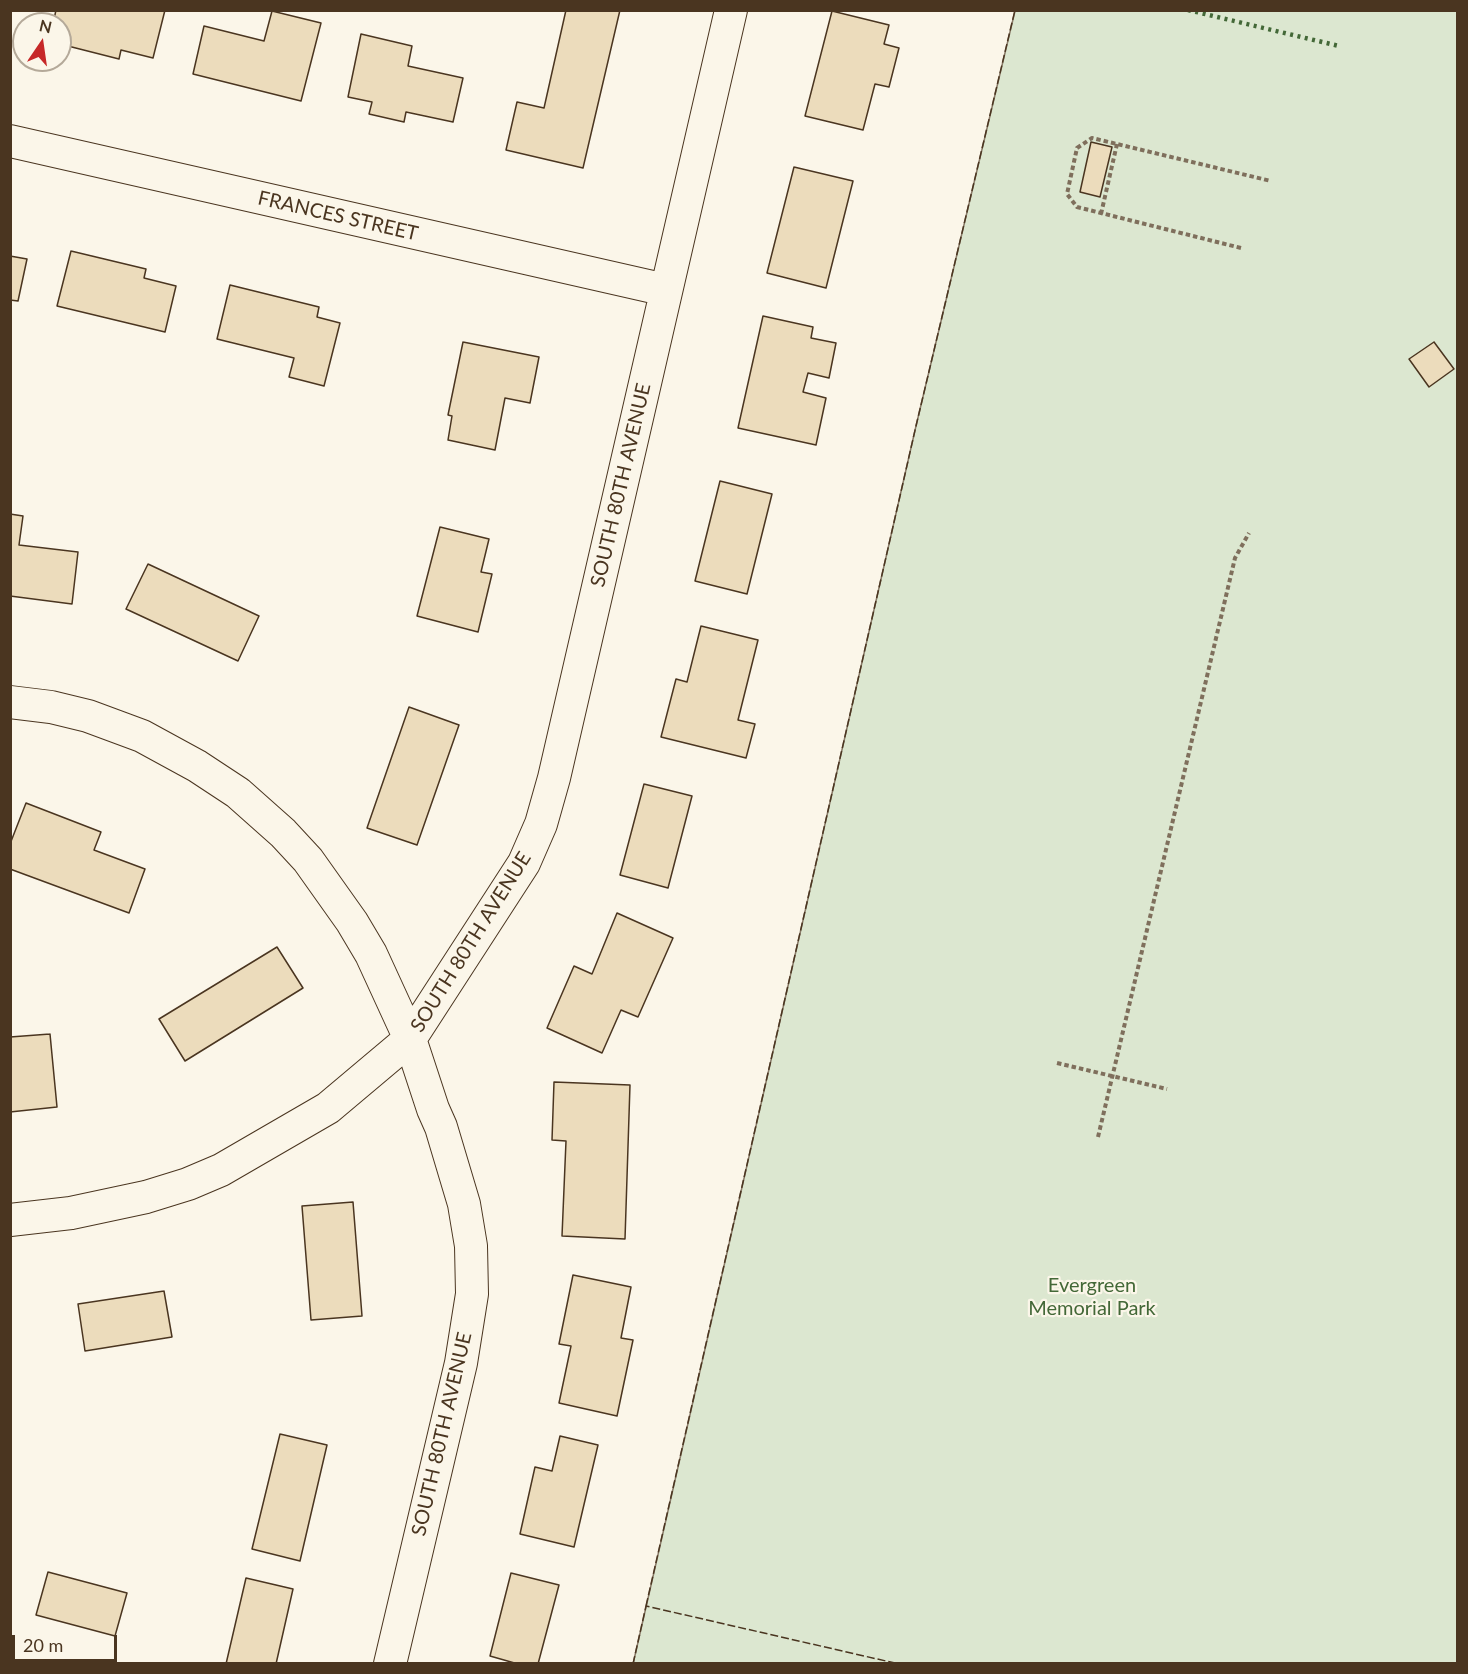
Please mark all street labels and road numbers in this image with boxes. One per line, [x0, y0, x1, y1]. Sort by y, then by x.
street label: FRANCES STREET [256, 186, 420, 246]
street label: SOUTH 80TH AVENUE [586, 381, 656, 589]
street label: SOUTH 80TH AVENUE [406, 847, 536, 1037]
street label: SOUTH 80TH AVENUE [407, 1330, 477, 1538]

